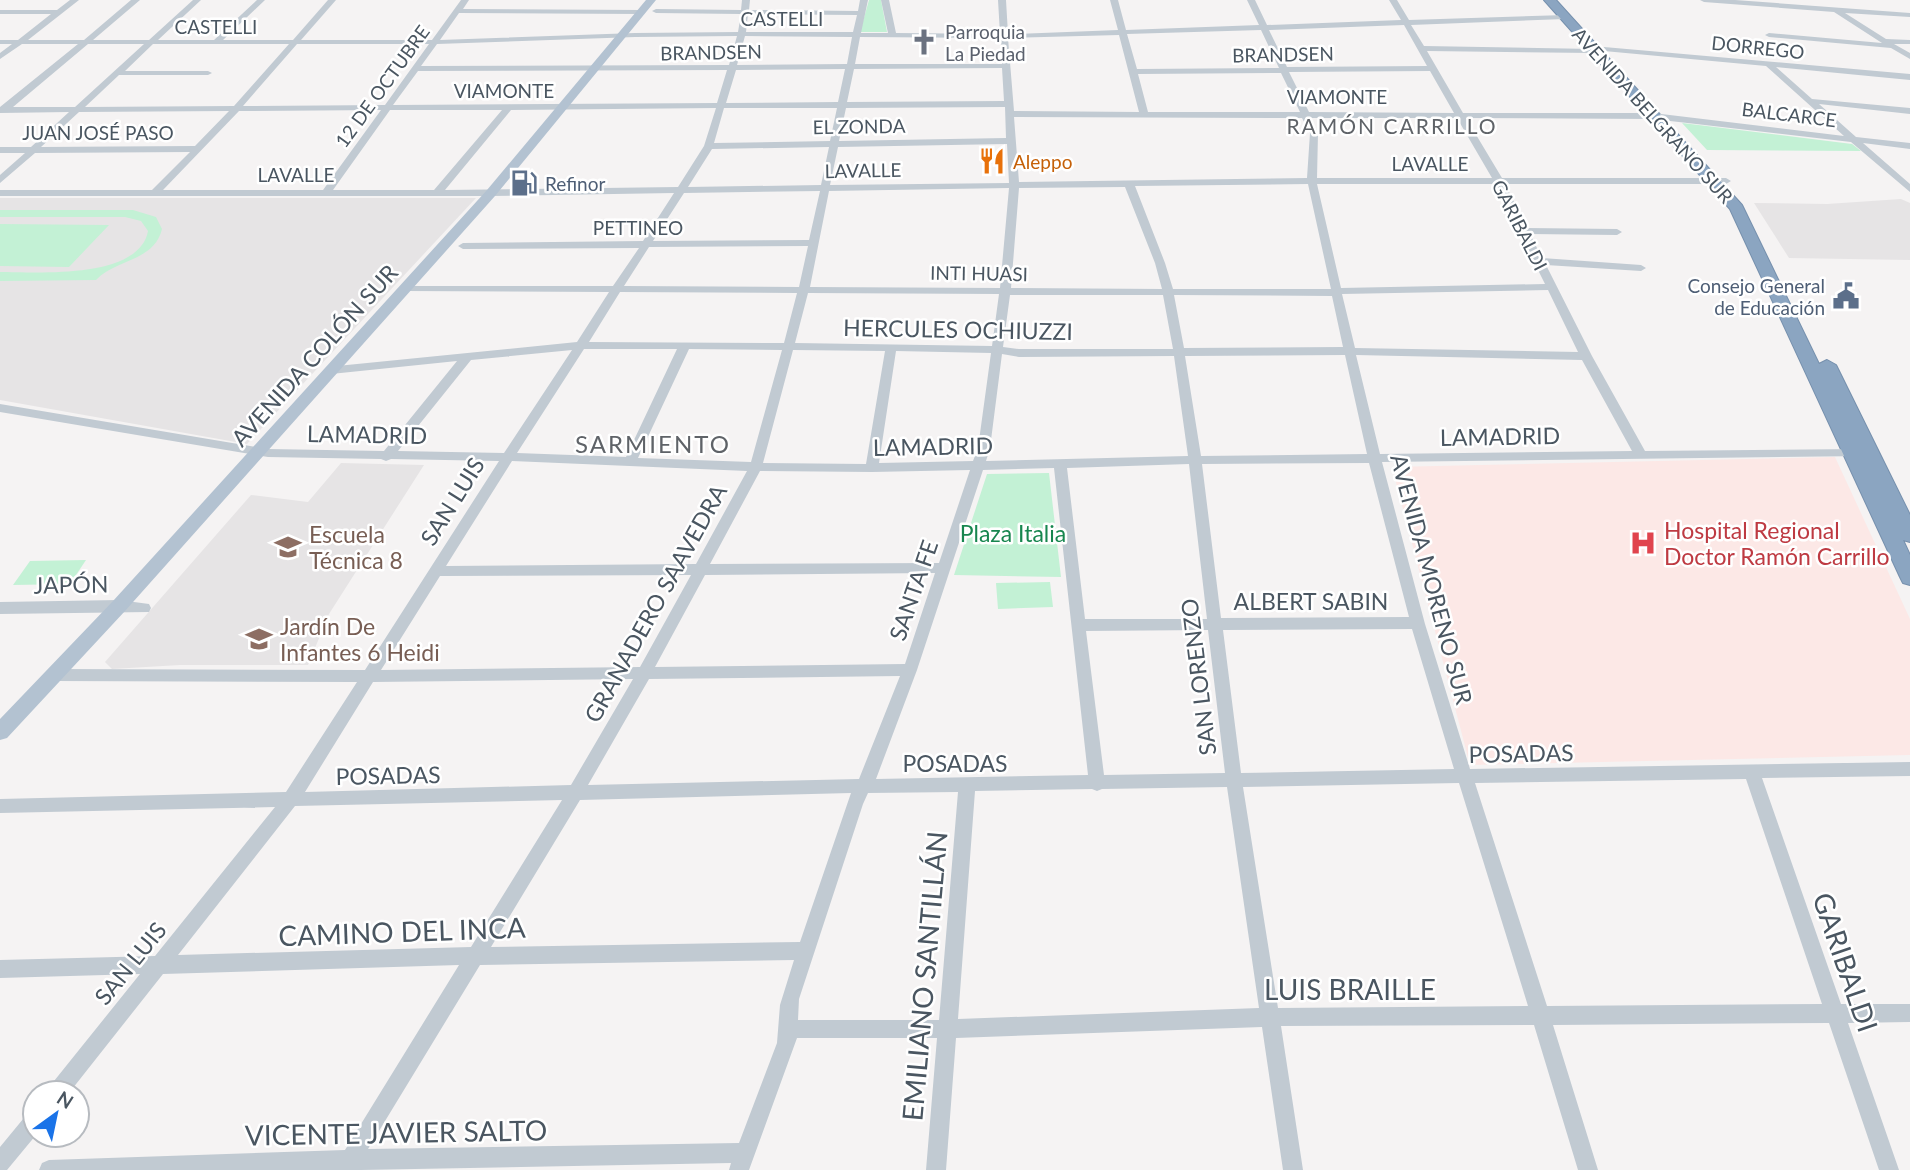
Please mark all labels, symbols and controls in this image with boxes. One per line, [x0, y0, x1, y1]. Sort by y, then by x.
street label: CASTELLI [741, 7, 823, 30]
street label: CASTELLI [175, 15, 257, 38]
street label: 12 DE OCTUBRE [330, 20, 434, 152]
place label: Parroquia La Piedad [945, 20, 1026, 65]
street label: AVENIDA BELGRANO SUR [1568, 22, 1738, 208]
church icon: Parroquia La Piedad [909, 27, 939, 57]
street label: DORREGO [1710, 31, 1806, 63]
street label: BRANDSEN [660, 40, 762, 64]
street label: BRANDSEN [1232, 42, 1334, 66]
street label: VIAMONTE [454, 79, 554, 102]
street label: VIAMONTE [1287, 85, 1387, 108]
street label: BALCARCE [1740, 97, 1838, 131]
district label: RAMÓN CARRILLO [1286, 113, 1498, 138]
street label: EL ZONDA [812, 114, 906, 138]
street label: JUAN JOSÉ PASO [22, 121, 174, 144]
restaurant icon: Aleppo [977, 146, 1007, 176]
place label: Aleppo [1013, 150, 1072, 173]
street label: LAVALLE [1392, 152, 1468, 175]
street label: LAVALLE [824, 158, 902, 182]
street label: LAVALLE [258, 163, 334, 186]
fuel station icon: Refinor [509, 168, 539, 198]
place label: Refinor [545, 172, 605, 195]
street label: GARIBALDI [1487, 176, 1553, 274]
street label: PETTINEO [593, 216, 683, 239]
street label: AVENIDA COLÓN SUR [225, 258, 403, 452]
street label: INTI HUASI [930, 261, 1028, 285]
place label: Consejo General de Educación [1688, 274, 1825, 319]
public building icon: Consejo General de Educación [1831, 281, 1861, 311]
street label: HERCULES OCHIUZZI [843, 313, 1073, 345]
street label: LAMADRID [307, 419, 427, 449]
street label: LAMADRID [1440, 421, 1560, 451]
district label: SARMIENTO [575, 429, 731, 458]
street label: LAMADRID [873, 431, 993, 461]
street label: AVENIDA MORENO SUR [1385, 451, 1479, 708]
street label: SAN LUIS [414, 452, 490, 550]
street label: GRANADERO SAAVEDRA [578, 479, 732, 727]
place label: Hospital Regional Doctor Ramón Carrillo [1664, 516, 1890, 570]
park label: Plaza Italia [960, 519, 1066, 547]
place label: Escuela Técnica 8 [309, 520, 403, 574]
hospital icon: Hospital Regional Doctor Ramón Carrillo [1628, 528, 1658, 558]
school or university icon: Escuela Técnica 8 [273, 532, 303, 562]
street label: SANTA FE [883, 536, 943, 644]
street label: JAPÓN [33, 569, 109, 599]
street label: ALBERT SABIN [1234, 587, 1388, 615]
street label: SAN LORENZO [1174, 597, 1222, 757]
place label: Jardín De Infantes 6 Heidi [280, 612, 440, 666]
school or university icon: Jardín De Infantes 6 Heidi [244, 624, 274, 654]
street label: POSADAS [1468, 738, 1574, 768]
street label: POSADAS [902, 749, 1008, 777]
street label: POSADAS [335, 760, 441, 790]
street label: EMILIANO SANTILLÁN [894, 830, 954, 1122]
street label: GARIBALDI [1806, 888, 1886, 1036]
street label: CAMINO DEL INCA [278, 910, 526, 952]
street label: SAN LUIS [88, 916, 172, 1010]
street label: LUIS BRAILLE [1264, 972, 1436, 1006]
north arrow [21, 1079, 91, 1149]
text: N [53, 1086, 78, 1113]
street label: VICENTE JAVIER SALTO [245, 1112, 547, 1152]

